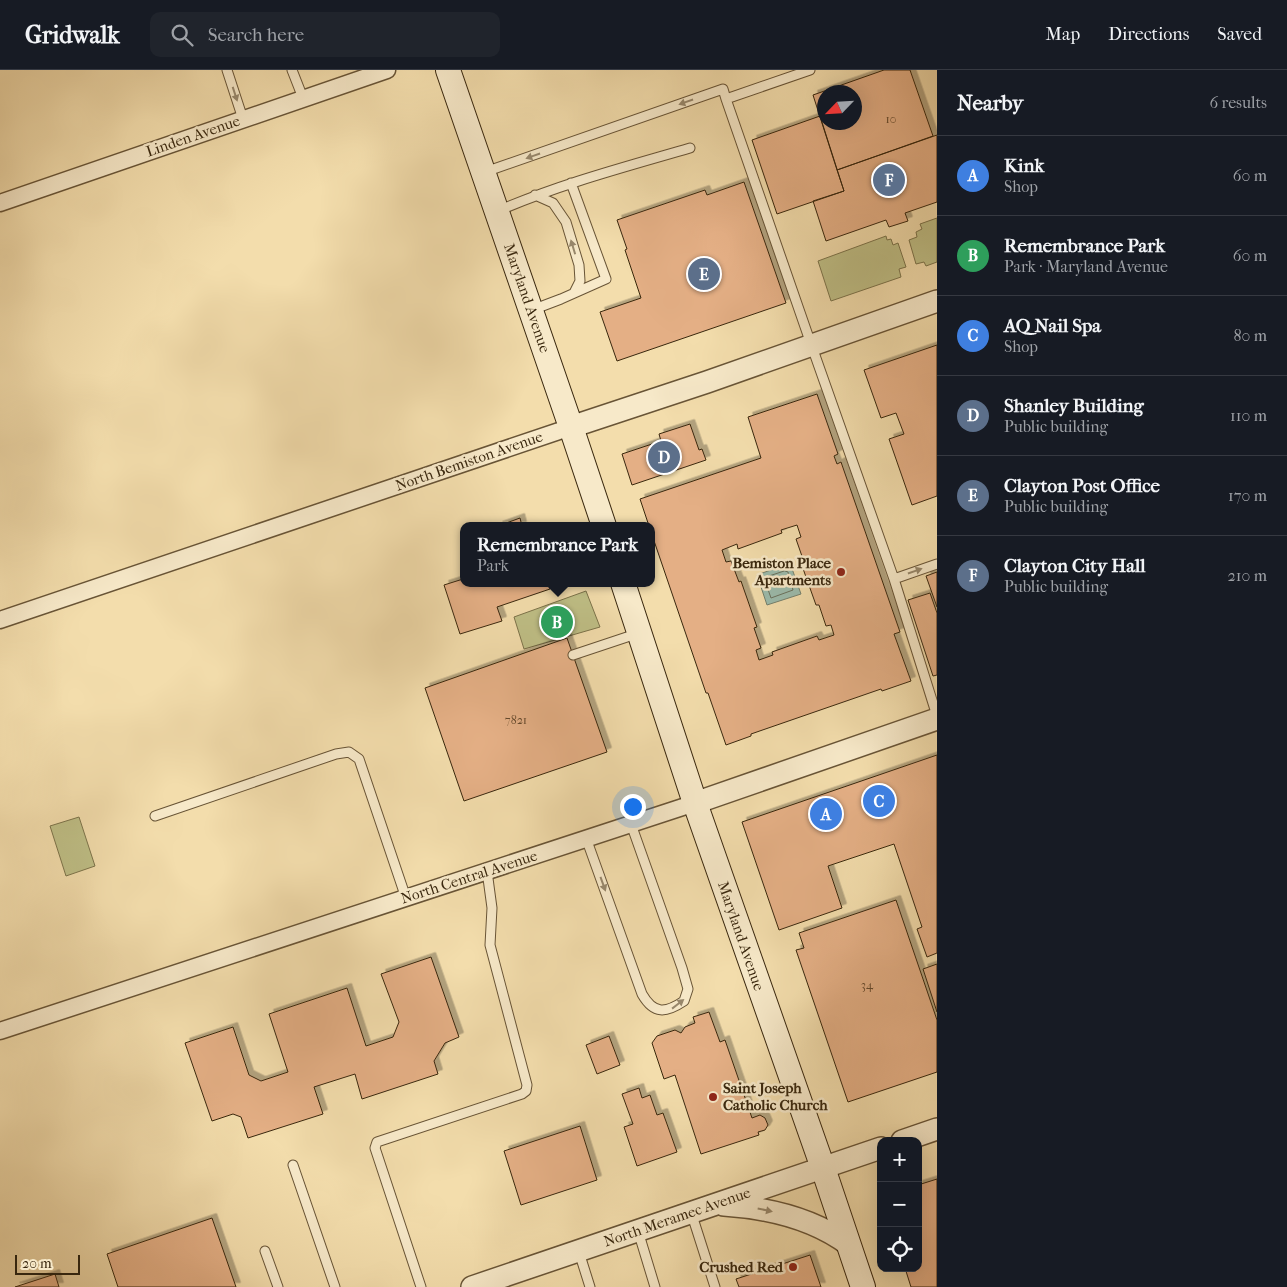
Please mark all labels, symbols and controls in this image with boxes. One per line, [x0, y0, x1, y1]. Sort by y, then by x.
search box [150, 12, 500, 57]
text: Gridwalk [25, 21, 120, 49]
icon: search [168, 21, 196, 49]
text: Search here [208, 24, 304, 46]
text: Map [1046, 24, 1080, 45]
text: Directions [1108, 24, 1189, 45]
text: Saved [1217, 24, 1262, 45]
north arrow [817, 85, 862, 130]
one-way arrow [232, 87, 239, 102]
text: Nearby [957, 91, 1023, 115]
text: 6 results [1209, 93, 1267, 112]
one-way arrow [679, 99, 694, 106]
street label: Linden Avenue [144, 111, 243, 160]
house number: 10 [886, 112, 896, 126]
one-way arrow [525, 152, 540, 160]
text: Kink [1004, 155, 1044, 177]
pin: F [873, 161, 905, 199]
text: A [968, 166, 978, 185]
text: 60 m [1233, 166, 1267, 185]
text: Shop [1004, 177, 1038, 196]
text: Remembrance Park [1004, 235, 1165, 257]
one-way arrow [569, 240, 577, 255]
street label: Maryland Avenue [500, 241, 554, 356]
text: B [968, 246, 978, 265]
text: 60 m [1233, 246, 1267, 265]
pin: E [688, 255, 720, 293]
text: Park · Maryland Avenue [1004, 257, 1168, 276]
text: AQ Nail Spa [1004, 315, 1101, 337]
text: C [968, 326, 978, 345]
text: 80 m [1233, 326, 1267, 345]
text: Shop [1004, 337, 1038, 356]
text: Shanley Building [1004, 395, 1144, 417]
text: D [967, 406, 979, 425]
text: 110 m [1230, 406, 1267, 425]
text: Public building [1004, 417, 1108, 436]
street label: North Bemiston Avenue [393, 427, 546, 495]
pin: D [648, 438, 680, 476]
text: Clayton Post Office [1004, 475, 1160, 497]
text: E [968, 486, 978, 505]
text: 170 m [1228, 486, 1267, 505]
text: Public building [1004, 497, 1108, 516]
popup [460, 522, 655, 587]
text: Remembrance Park [477, 534, 638, 556]
place label: Bemiston Place Apartments [732, 554, 832, 589]
text: Clayton City Hall [1004, 555, 1146, 577]
text: Park [477, 556, 509, 575]
marker: Bemiston Place Apartments [835, 566, 847, 578]
text: F [969, 566, 977, 585]
text: 210 m [1228, 566, 1267, 585]
one-way arrow [908, 567, 923, 574]
text: Public building [1004, 577, 1108, 596]
pin: B [541, 603, 573, 641]
house number: 7821 [505, 713, 527, 727]
pin: C [863, 782, 895, 820]
your location [620, 794, 646, 820]
pin: A [810, 795, 842, 833]
street label: North Central Avenue [398, 846, 540, 908]
one-way arrow [600, 877, 607, 892]
street label: Maryland Avenue [714, 879, 768, 994]
house number: 34 [861, 978, 874, 992]
one-way arrow [672, 999, 685, 1009]
place label: Saint Joseph Catholic Church [723, 1079, 828, 1114]
marker: Saint Joseph Catholic Church [707, 1091, 719, 1103]
map controls [877, 1137, 922, 1272]
button: + [877, 1137, 922, 1182]
button: − [877, 1182, 922, 1227]
street label: North Meramec Avenue [601, 1183, 753, 1251]
one-way arrow [757, 1206, 772, 1214]
button: locate [877, 1227, 922, 1272]
scale bar [15, 1252, 80, 1275]
text: 20 m [22, 1255, 52, 1272]
place label: Crushed Red [699, 1258, 784, 1276]
marker: Crushed Red [787, 1261, 799, 1273]

